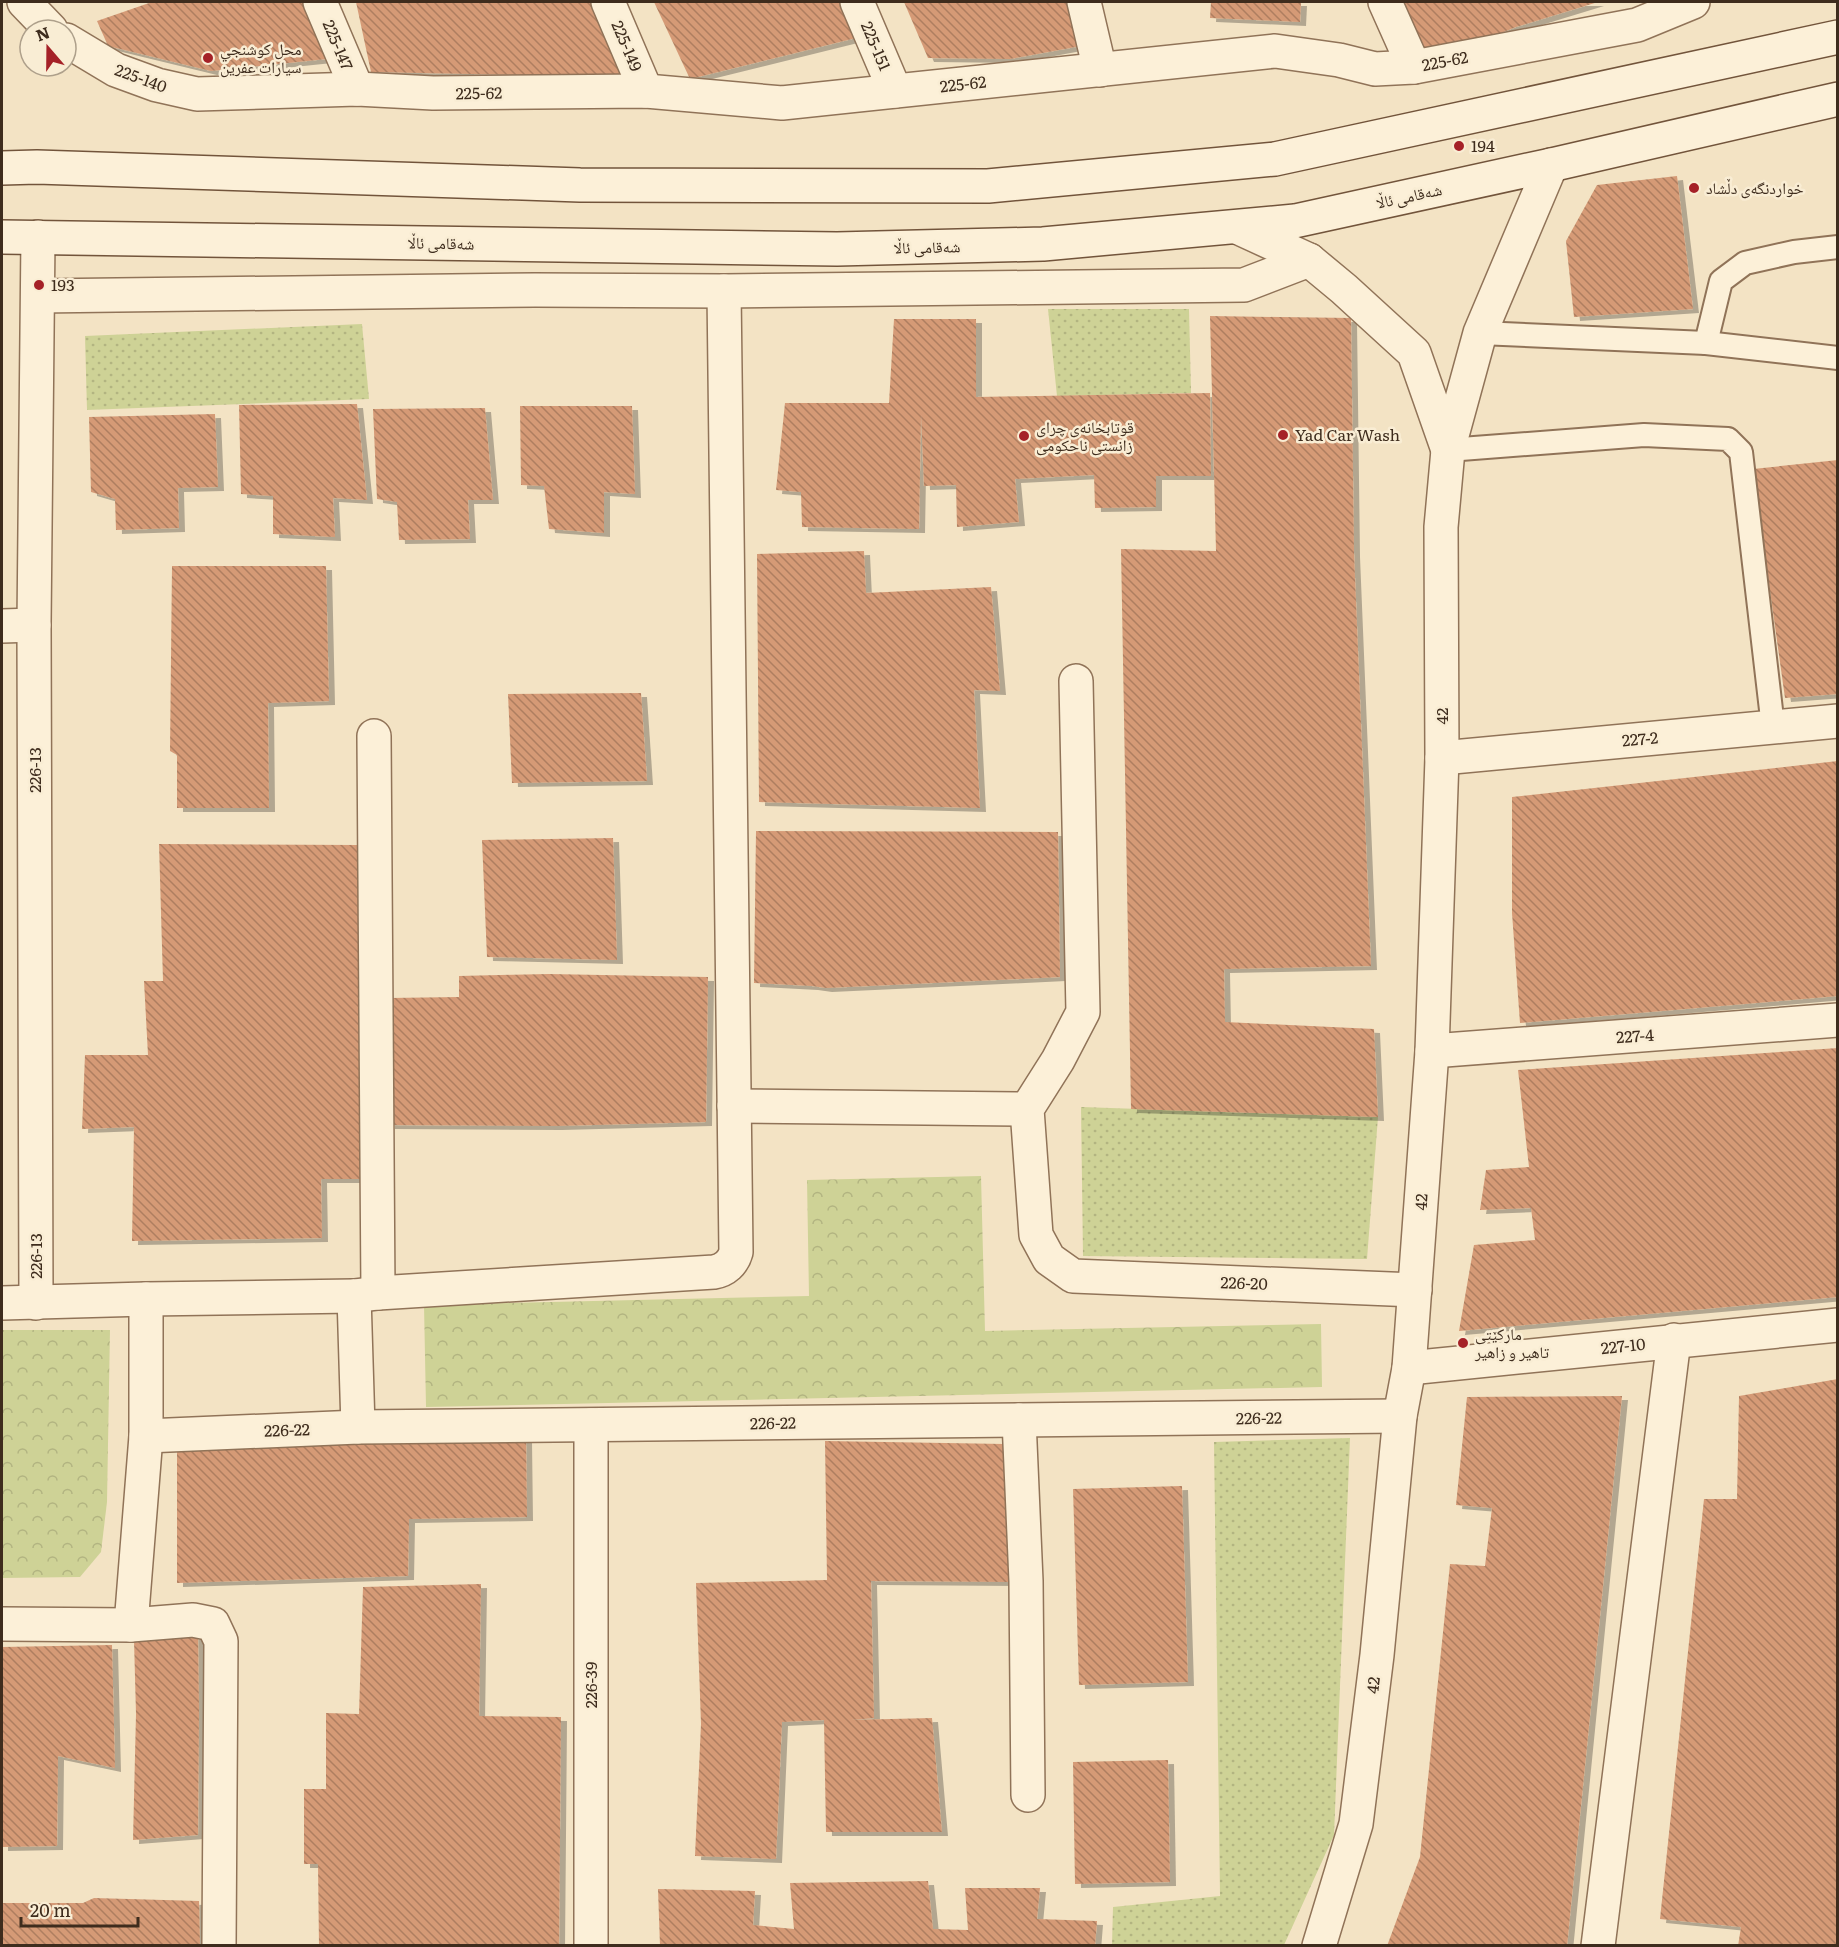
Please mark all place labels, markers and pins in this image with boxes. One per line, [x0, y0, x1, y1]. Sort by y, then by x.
place label: محل كوشنجي سيارات عفرين [220, 36, 302, 78]
marker: محل كوشنجي سيارات عفرين [201, 51, 215, 65]
place label: 194 [1471, 133, 1495, 157]
marker: 194 [1452, 139, 1466, 153]
place label: خواردنگەی دڵشاد [1706, 175, 1804, 199]
marker: خواردنگەی دڵشاد [1687, 181, 1701, 195]
place label: 193 [51, 272, 75, 296]
marker: 193 [32, 278, 46, 292]
place label: قوتابخانەی چرای زانستی ناحکومی [1036, 414, 1134, 456]
place label: Yad Car Wash [1295, 422, 1401, 446]
marker: Yad Car Wash [1276, 428, 1290, 442]
marker: قوتابخانەی چرای زانستی ناحکومی [1017, 429, 1031, 443]
place label: ماركێتی تاهیر و زاهیر [1474, 1321, 1549, 1363]
marker: ماركێتی تاهیر و زاهیر [1456, 1336, 1470, 1350]

